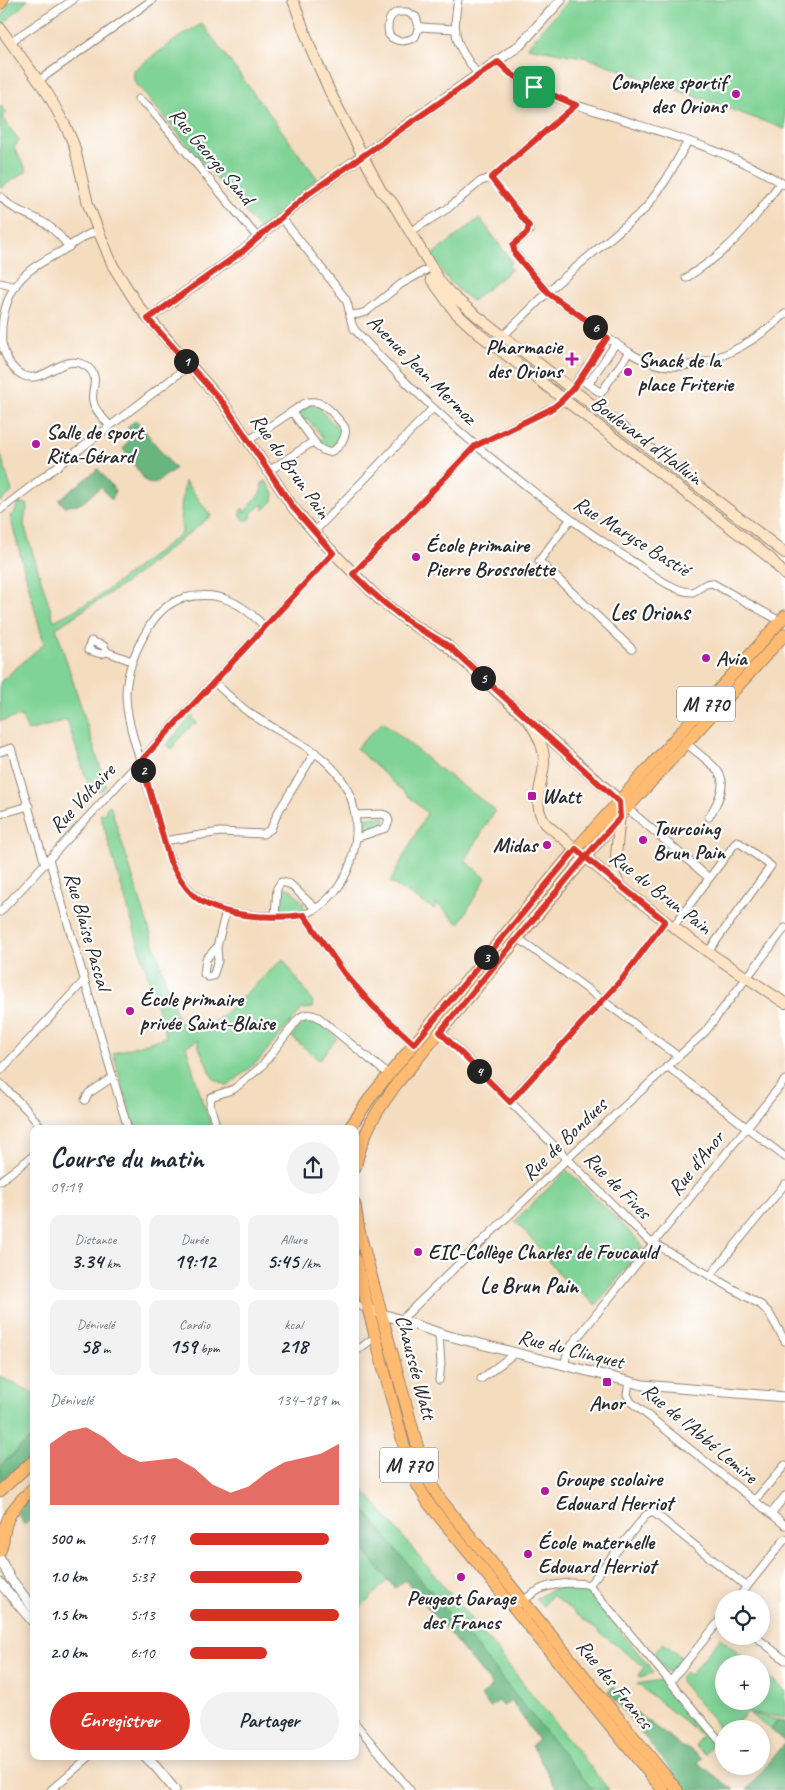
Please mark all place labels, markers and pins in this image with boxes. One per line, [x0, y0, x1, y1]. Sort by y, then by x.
pin [513, 66, 555, 108]
place label: Complexe sportif des Orions [611, 69, 732, 119]
marker: Complexe sportif des Orions [730, 88, 742, 100]
pin: 6 [582, 314, 608, 340]
place label: Pharmacie des Orions [486, 334, 565, 384]
place label: Snack de la place Friterie [638, 347, 735, 397]
pin: 1 [174, 348, 198, 374]
marker: Pharmacie des Orions [566, 353, 578, 365]
marker: Snack de la place Friterie [622, 366, 634, 378]
place label: Salle de sport Rita-Gérard [46, 419, 145, 469]
marker: Salle de sport Rita-Gérard [30, 438, 42, 450]
place label: École primaire Pierre Brossolette [426, 532, 556, 582]
marker: École primaire Pierre Brossolette [410, 551, 422, 563]
place label: Avia [716, 645, 748, 671]
marker: Avia [700, 652, 712, 664]
pin: 5 [470, 666, 496, 690]
pin: 2 [130, 758, 156, 782]
place label: Watt [542, 783, 583, 809]
marker: Watt [526, 790, 538, 802]
place label: Tourcoing Brun Pain [653, 815, 726, 865]
place label: Midas [493, 832, 540, 858]
marker: Tourcoing Brun Pain [637, 834, 649, 846]
marker: Midas [541, 839, 553, 851]
pin: 3 [474, 944, 498, 970]
place label: École primaire privée Saint-Blaise [140, 986, 277, 1036]
marker: École primaire privée Saint-Blaise [124, 1005, 136, 1017]
pin: 4 [466, 1058, 492, 1084]
place label: EIC-Collège Charles de Foucauld [428, 1239, 661, 1265]
marker: EIC-Collège Charles de Foucauld [412, 1246, 424, 1258]
marker: Anor [601, 1376, 613, 1388]
place label: Anor [589, 1390, 627, 1416]
place label: Groupe scolaire Edouard Herriot [555, 1466, 676, 1516]
marker: Groupe scolaire Edouard Herriot [539, 1485, 551, 1497]
place label: École maternelle Edouard Herriot [538, 1529, 659, 1579]
marker: École maternelle Edouard Herriot [522, 1548, 534, 1560]
marker: Peugeot Garage des Francs [455, 1571, 467, 1583]
place label: Peugeot Garage des Francs [407, 1585, 517, 1635]

